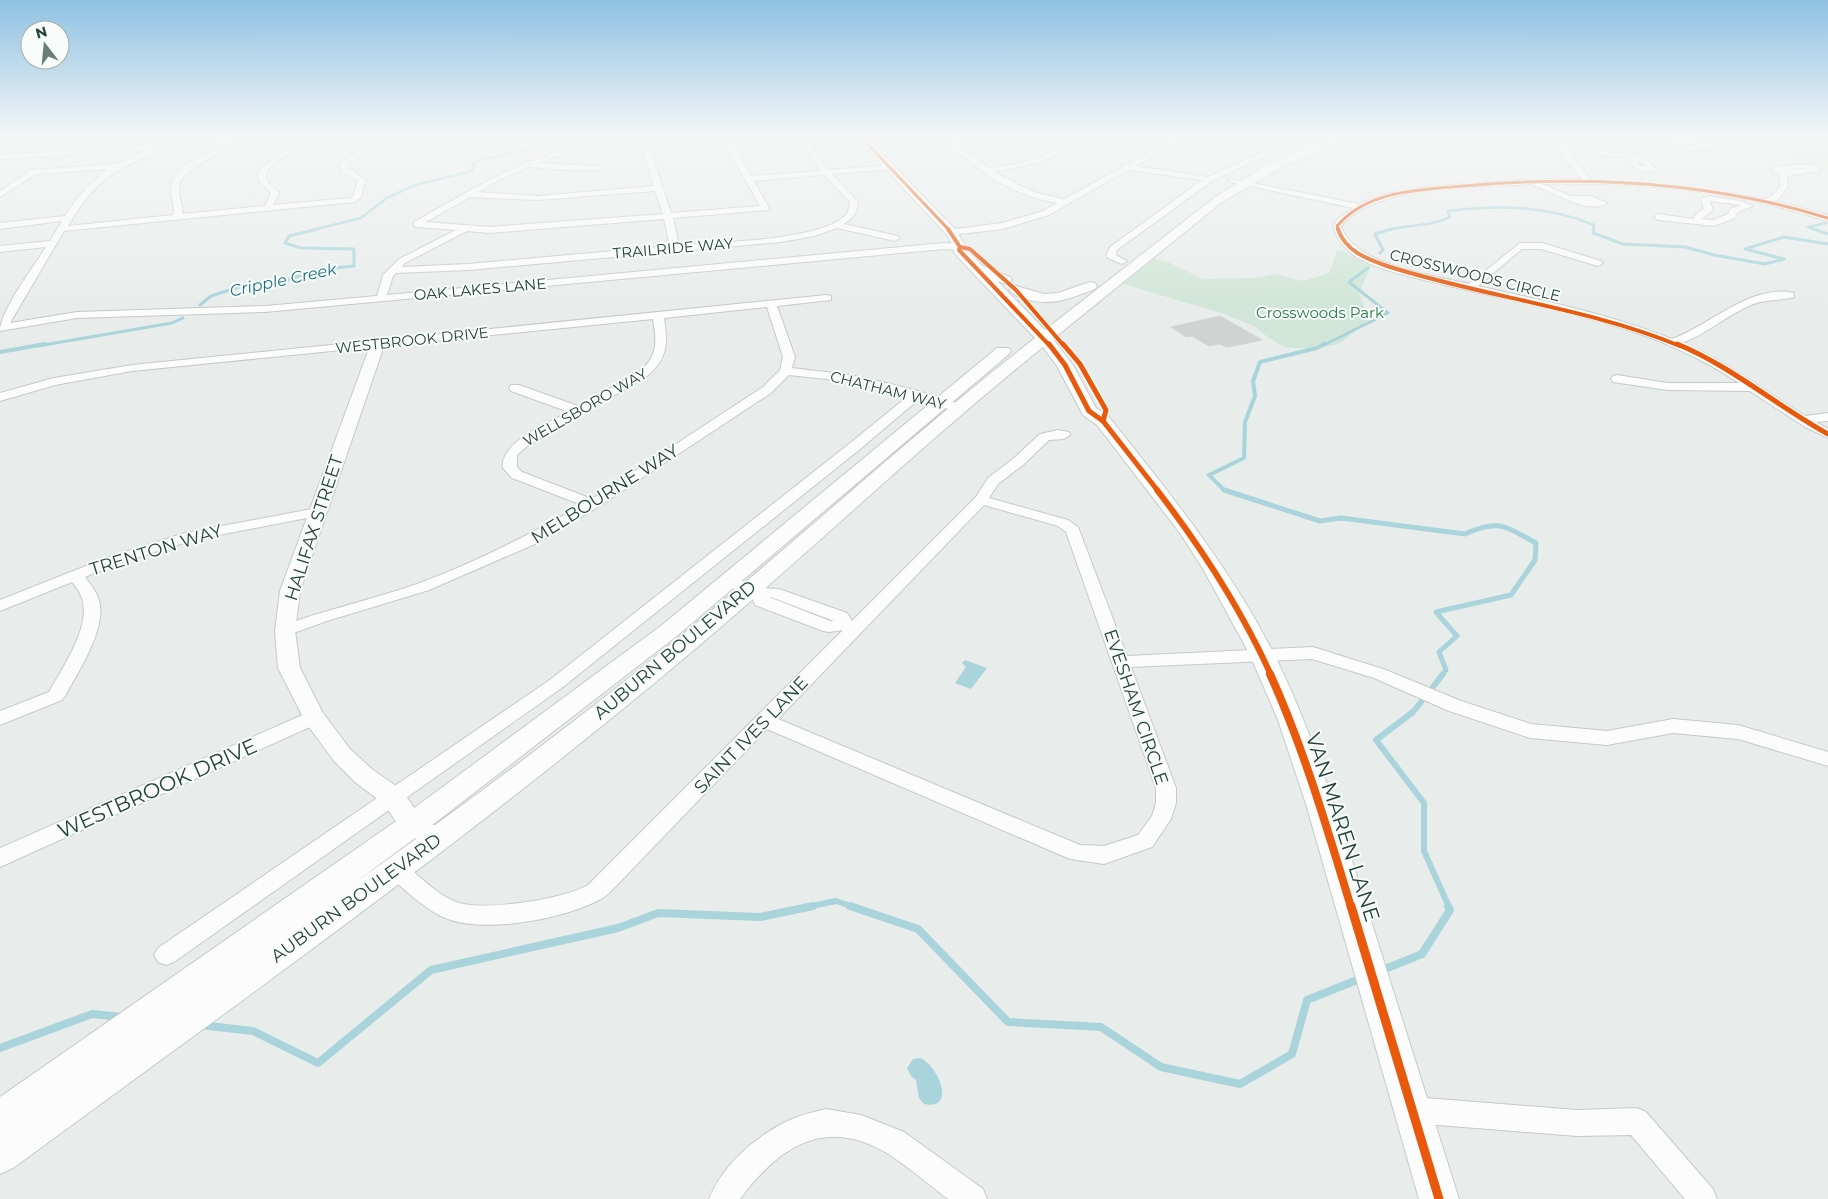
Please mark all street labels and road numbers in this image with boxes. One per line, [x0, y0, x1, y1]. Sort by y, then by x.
street label: TRAILRIDE WAY [612, 233, 735, 263]
street label: CROSSWOODS CIRCLE [1388, 245, 1562, 305]
street label: OAK LAKES LANE [413, 274, 547, 304]
street label: WESTBROOK DRIVE [334, 323, 490, 357]
street label: WELLSBORO WAY [520, 363, 651, 450]
street label: CHATHAM WAY [828, 366, 948, 414]
street label: MELBOURNE WAY [527, 439, 683, 548]
street label: HALIFAX STREET [280, 452, 348, 604]
street label: TRENTON WAY [87, 519, 225, 581]
street label: AUBURN BOULEVARD [589, 576, 761, 724]
street label: EVESHAM CIRCLE [1099, 626, 1173, 788]
street label: SAINT IVES LANE [689, 672, 813, 798]
street label: VAN MAREN LANE [1301, 729, 1385, 925]
street label: WESTBROOK DRIVE [53, 733, 261, 843]
street label: AUBURN BOULEVARD [267, 829, 445, 967]

